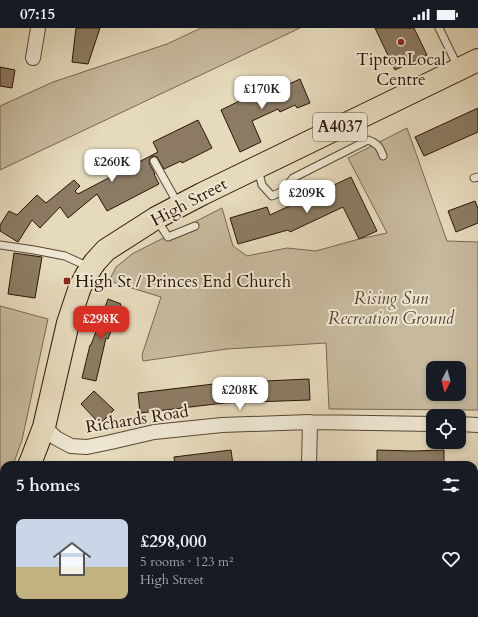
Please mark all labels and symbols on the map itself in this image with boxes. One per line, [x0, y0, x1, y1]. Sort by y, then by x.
marker: TiptonLocal Centre [396, 37, 406, 47]
place label: TiptonLocal Centre [356, 48, 446, 91]
pin: £170K [234, 76, 290, 110]
road number: A4037 [313, 113, 367, 141]
pin: £260K [84, 149, 140, 183]
street label: High Street [147, 172, 232, 232]
pin: £209K [279, 180, 335, 214]
place label: High St / Princes End Church [75, 270, 292, 293]
marker: High St / Princes End Church [62, 276, 72, 286]
park label: Rising Sun Recreation Ground [328, 287, 455, 330]
pin: £298K [73, 306, 129, 340]
north arrow [426, 361, 466, 401]
pin: £208K [212, 377, 268, 411]
street label: Richards Road [84, 400, 190, 438]

